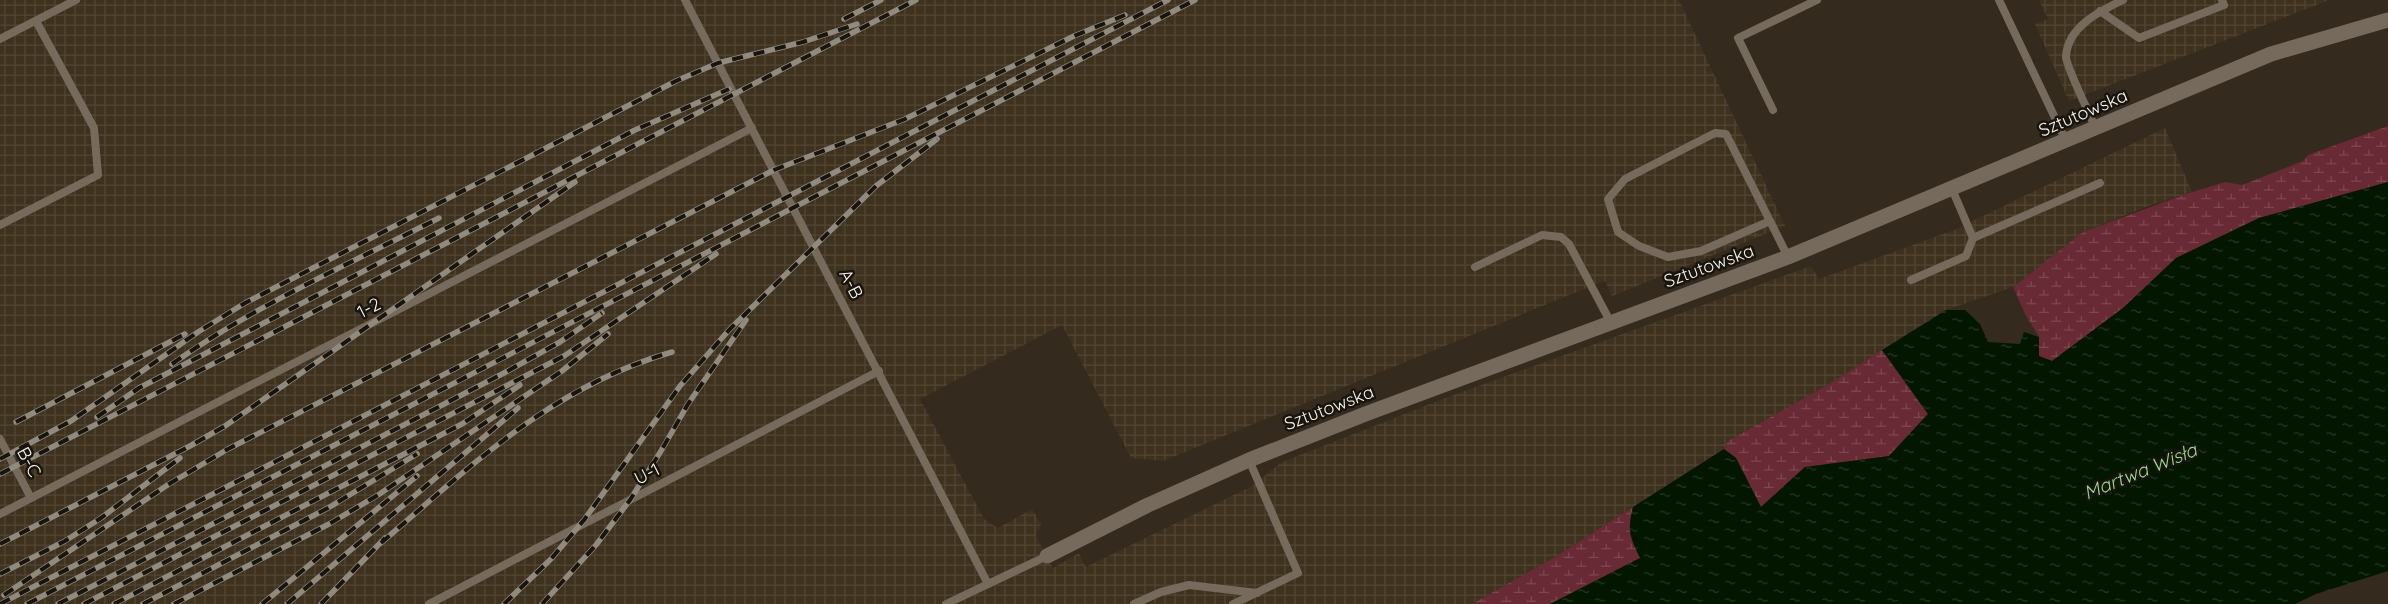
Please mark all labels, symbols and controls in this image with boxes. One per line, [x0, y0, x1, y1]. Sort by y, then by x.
street label: Sztutowska [2035, 84, 2131, 142]
street label: Sztutowska [1661, 239, 1757, 292]
street label: A-B [834, 265, 869, 303]
street label: 1-2 [353, 292, 385, 323]
street label: Sztutowska [1281, 380, 1377, 435]
water label: Martwa Wisła [2080, 437, 2202, 505]
street label: B-C [12, 443, 47, 481]
street label: U-1 [630, 457, 663, 490]

